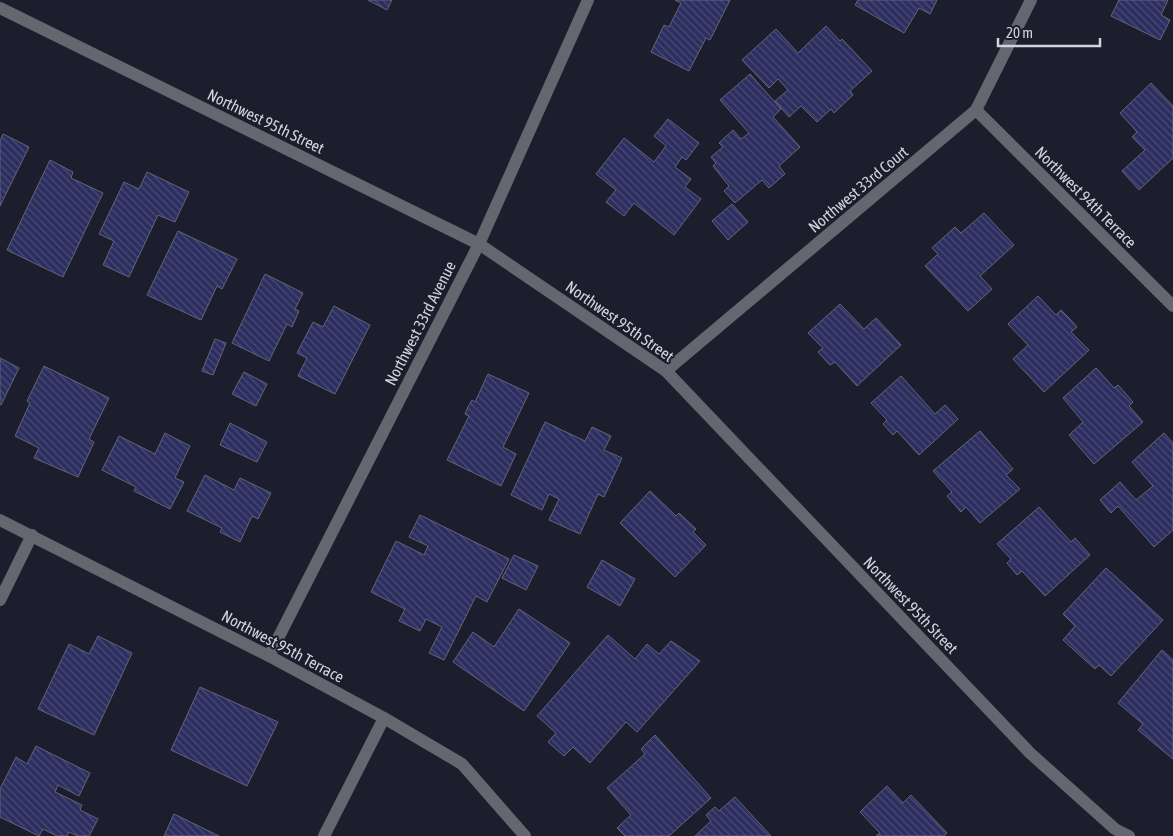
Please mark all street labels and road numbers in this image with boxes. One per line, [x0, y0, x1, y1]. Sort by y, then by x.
street label: Northwest 95th Street [205, 85, 328, 157]
street label: Northwest 33rd Court [805, 142, 912, 236]
street label: Northwest 94th Terrace [1032, 143, 1140, 251]
street label: Northwest 33rd Avenue [381, 258, 459, 388]
street label: Northwest 95th Street [563, 277, 678, 365]
street label: Northwest 95th Street [860, 553, 962, 657]
street label: Northwest 95th Terrace [219, 606, 347, 686]

